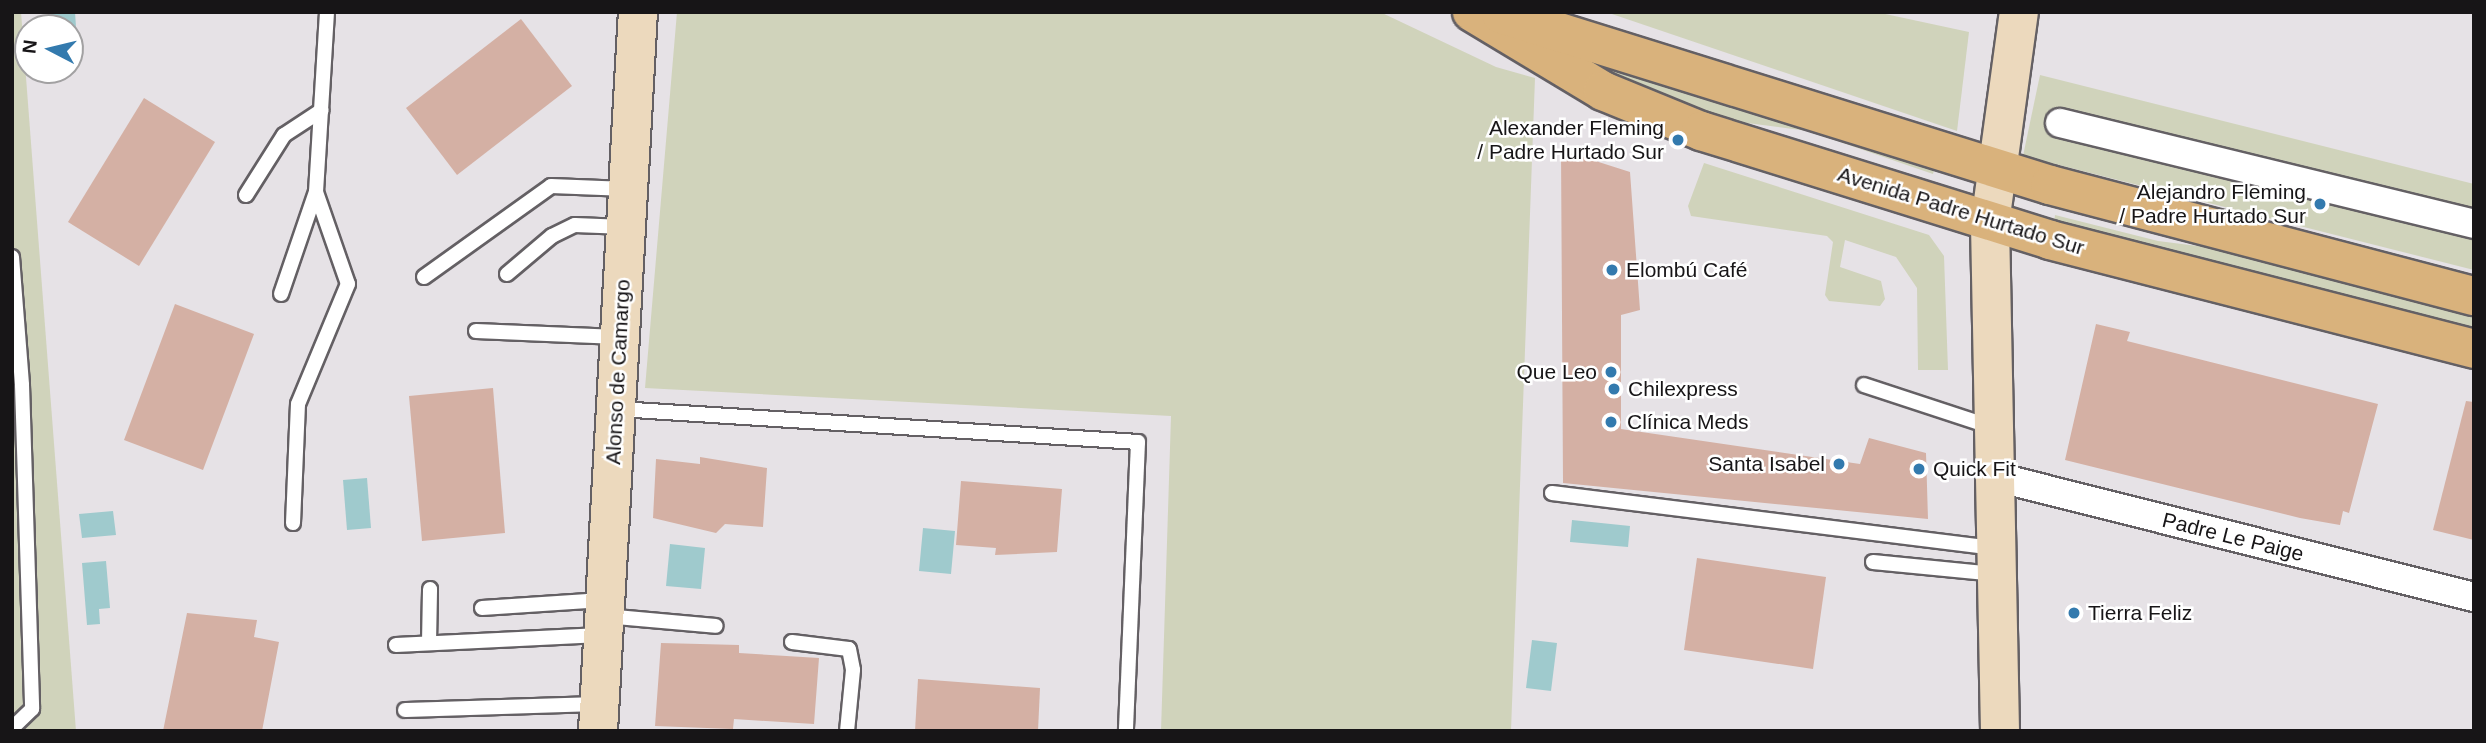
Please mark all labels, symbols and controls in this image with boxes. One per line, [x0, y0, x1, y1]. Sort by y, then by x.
north arrow [14, 14, 84, 84]
text: N [18, 39, 41, 55]
place label: Alexander Fleming / Padre Hurtado Sur [1477, 115, 1664, 165]
marker: Alexander Fleming / Padre Hurtado Sur [1670, 132, 1686, 148]
street label: Avenida Padre Hurtado Sur [1835, 161, 2087, 261]
place label: Alejandro Fleming / Padre Hurtado Sur [2119, 179, 2306, 229]
marker: Alejandro Fleming / Padre Hurtado Sur [2312, 196, 2328, 212]
place label: Elombú Café [1626, 257, 1747, 283]
marker: Elombú Café [1604, 262, 1620, 278]
street label: Alonso de Camargo [601, 279, 635, 465]
place label: Que Leo [1516, 359, 1597, 385]
marker: Que Leo [1603, 364, 1619, 380]
place label: Chilexpress [1628, 376, 1738, 402]
marker: Chilexpress [1606, 381, 1622, 397]
place label: Clínica Meds [1627, 409, 1748, 435]
marker: Clínica Meds [1601, 412, 1621, 432]
place label: Santa Isabel [1708, 451, 1825, 477]
marker: Santa Isabel [1831, 456, 1847, 472]
place label: Quick Fit [1933, 456, 2016, 482]
marker: Quick Fit [1911, 461, 1927, 477]
street label: Padre Le Paige [2160, 507, 2306, 567]
place label: Tierra Feliz [2088, 600, 2192, 626]
marker: Tierra Feliz [2066, 605, 2082, 621]

